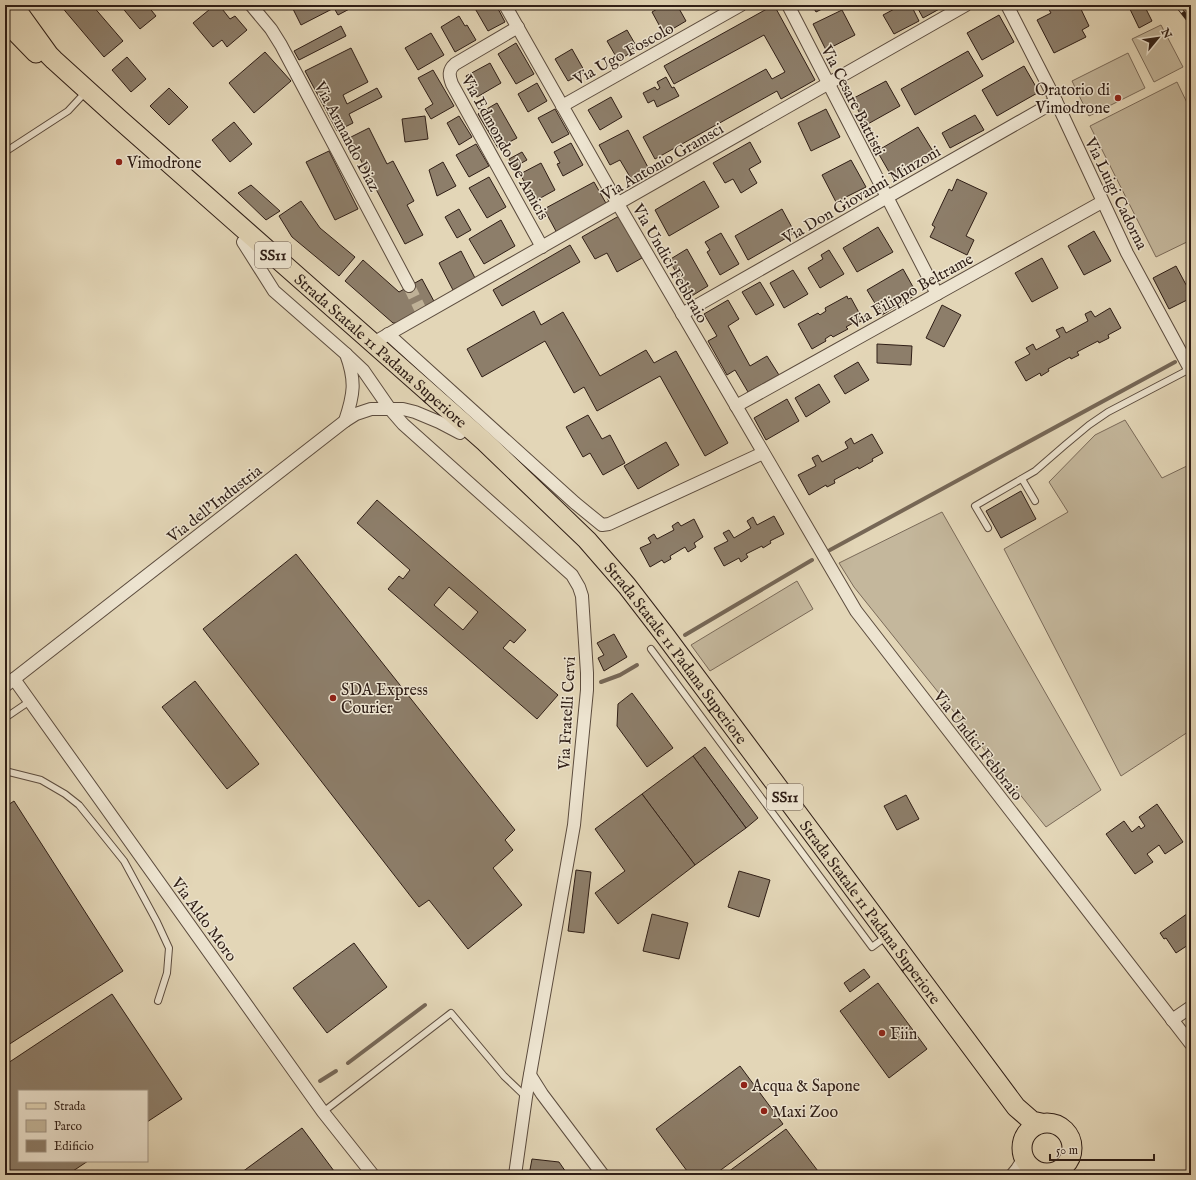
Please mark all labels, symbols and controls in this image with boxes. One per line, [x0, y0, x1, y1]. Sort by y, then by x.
north arrow [1138, 18, 1178, 58]
street label: Via Ugo Foscolo [569, 19, 678, 91]
text: N [1157, 25, 1175, 42]
street label: Via Cesare Battisti [815, 41, 889, 160]
street label: Via Edmondo De Amicis [456, 71, 553, 224]
street label: Via Armando Diaz [308, 78, 384, 195]
place label: Oratorio di Vimodrone [1034, 81, 1110, 119]
marker: Oratorio di Vimodrone [1113, 93, 1123, 103]
street label: Via Antonio Gramsci [597, 120, 728, 206]
street label: Via Luigi Cadorna [1079, 134, 1151, 253]
street label: Via Don Giovanni Minzoni [778, 142, 945, 250]
place label: Vimodrone [126, 154, 202, 174]
marker: Vimodrone [114, 157, 124, 167]
street label: Via Undici Febbraio [627, 200, 712, 327]
road number: SS11 [255, 242, 291, 268]
street label: Via Filippo Beltrame [846, 250, 977, 334]
street label: Strada Statale 11 Padana Superiore [289, 270, 470, 433]
street label: Via dell'Industria [163, 461, 267, 548]
street label: Strada Statale 11 Padana Superiore [599, 559, 751, 749]
street label: Via Fratelli Cervi [555, 656, 581, 771]
place label: SDA Express Courier [341, 681, 428, 719]
street label: Via Undici Febbraio [928, 686, 1027, 806]
marker: SDA Express Courier [328, 693, 338, 703]
road number: SS11 [767, 784, 803, 810]
street label: Strada Statale 11 Padana Superiore [794, 817, 944, 1009]
street label: Via Aldo Moro [166, 873, 241, 966]
place label: Fiin [890, 1025, 918, 1045]
marker: Fiin [877, 1028, 887, 1038]
place label: Acqua & Sapone [751, 1077, 860, 1097]
marker: Acqua & Sapone [739, 1080, 749, 1090]
legend [18, 1090, 148, 1162]
text: Strada [54, 1099, 86, 1114]
place label: Maxi Zoo [772, 1103, 838, 1123]
marker: Maxi Zoo [759, 1106, 769, 1116]
text: Parco [54, 1119, 83, 1134]
scale bar [1050, 1136, 1154, 1162]
text: Edificio [54, 1139, 94, 1154]
text: 50 m [1056, 1143, 1078, 1158]

